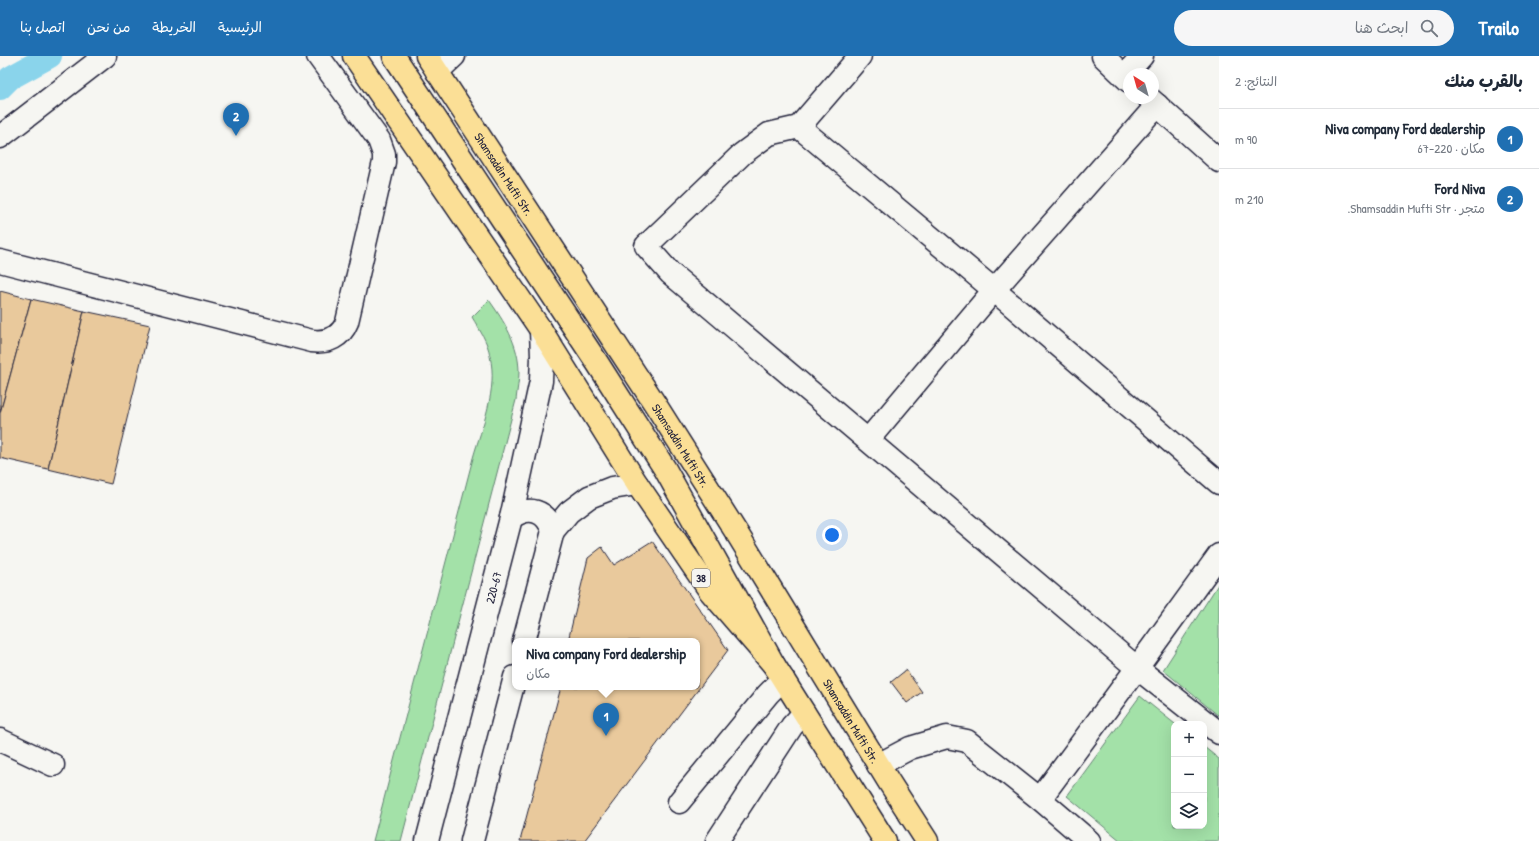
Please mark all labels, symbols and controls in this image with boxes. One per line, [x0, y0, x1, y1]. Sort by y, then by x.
search box [1174, 10, 1454, 46]
text: Trailo [1478, 15, 1519, 41]
text: اتصل بنا [20, 17, 65, 36]
text: من نحن [87, 17, 130, 36]
text: الخريطة [152, 17, 196, 36]
text: الرئيسية [218, 17, 262, 36]
text: ابحث هنا [1355, 17, 1408, 38]
icon: search [1418, 17, 1440, 39]
north arrow [1123, 68, 1159, 104]
text: بالقرب منك [1445, 69, 1523, 92]
text: النتائج: 2 [1235, 72, 1277, 90]
pin: 2 [223, 103, 249, 136]
text: Niva company Ford dealership [1325, 118, 1485, 139]
street label: Shamsaddin Mufti Str. [471, 129, 538, 219]
text: 90 m [1235, 130, 1257, 148]
text: 1 [1508, 130, 1512, 148]
text: مكان · 220-67 [1417, 139, 1485, 157]
text: Ford Niva [1435, 178, 1485, 199]
text: 210 m [1235, 190, 1263, 208]
text: 2 [1507, 190, 1513, 208]
text: متجر · Shamsaddin Mufti Str. [1347, 199, 1485, 217]
street label: Shamsaddin Mufti Str. [648, 400, 714, 490]
your location [822, 525, 842, 545]
road number: 38 [692, 569, 710, 587]
street label: 220-67 [481, 570, 505, 605]
popup [512, 638, 700, 690]
text: Niva company Ford dealership [526, 643, 686, 664]
text: مكان [526, 664, 550, 682]
street label: Shamsaddin Mufti Str. [819, 676, 884, 766]
pin: 1 [593, 703, 619, 736]
map controls [1171, 721, 1207, 829]
button: + [1171, 721, 1207, 757]
button: − [1171, 757, 1207, 793]
button: layers [1171, 793, 1207, 829]

